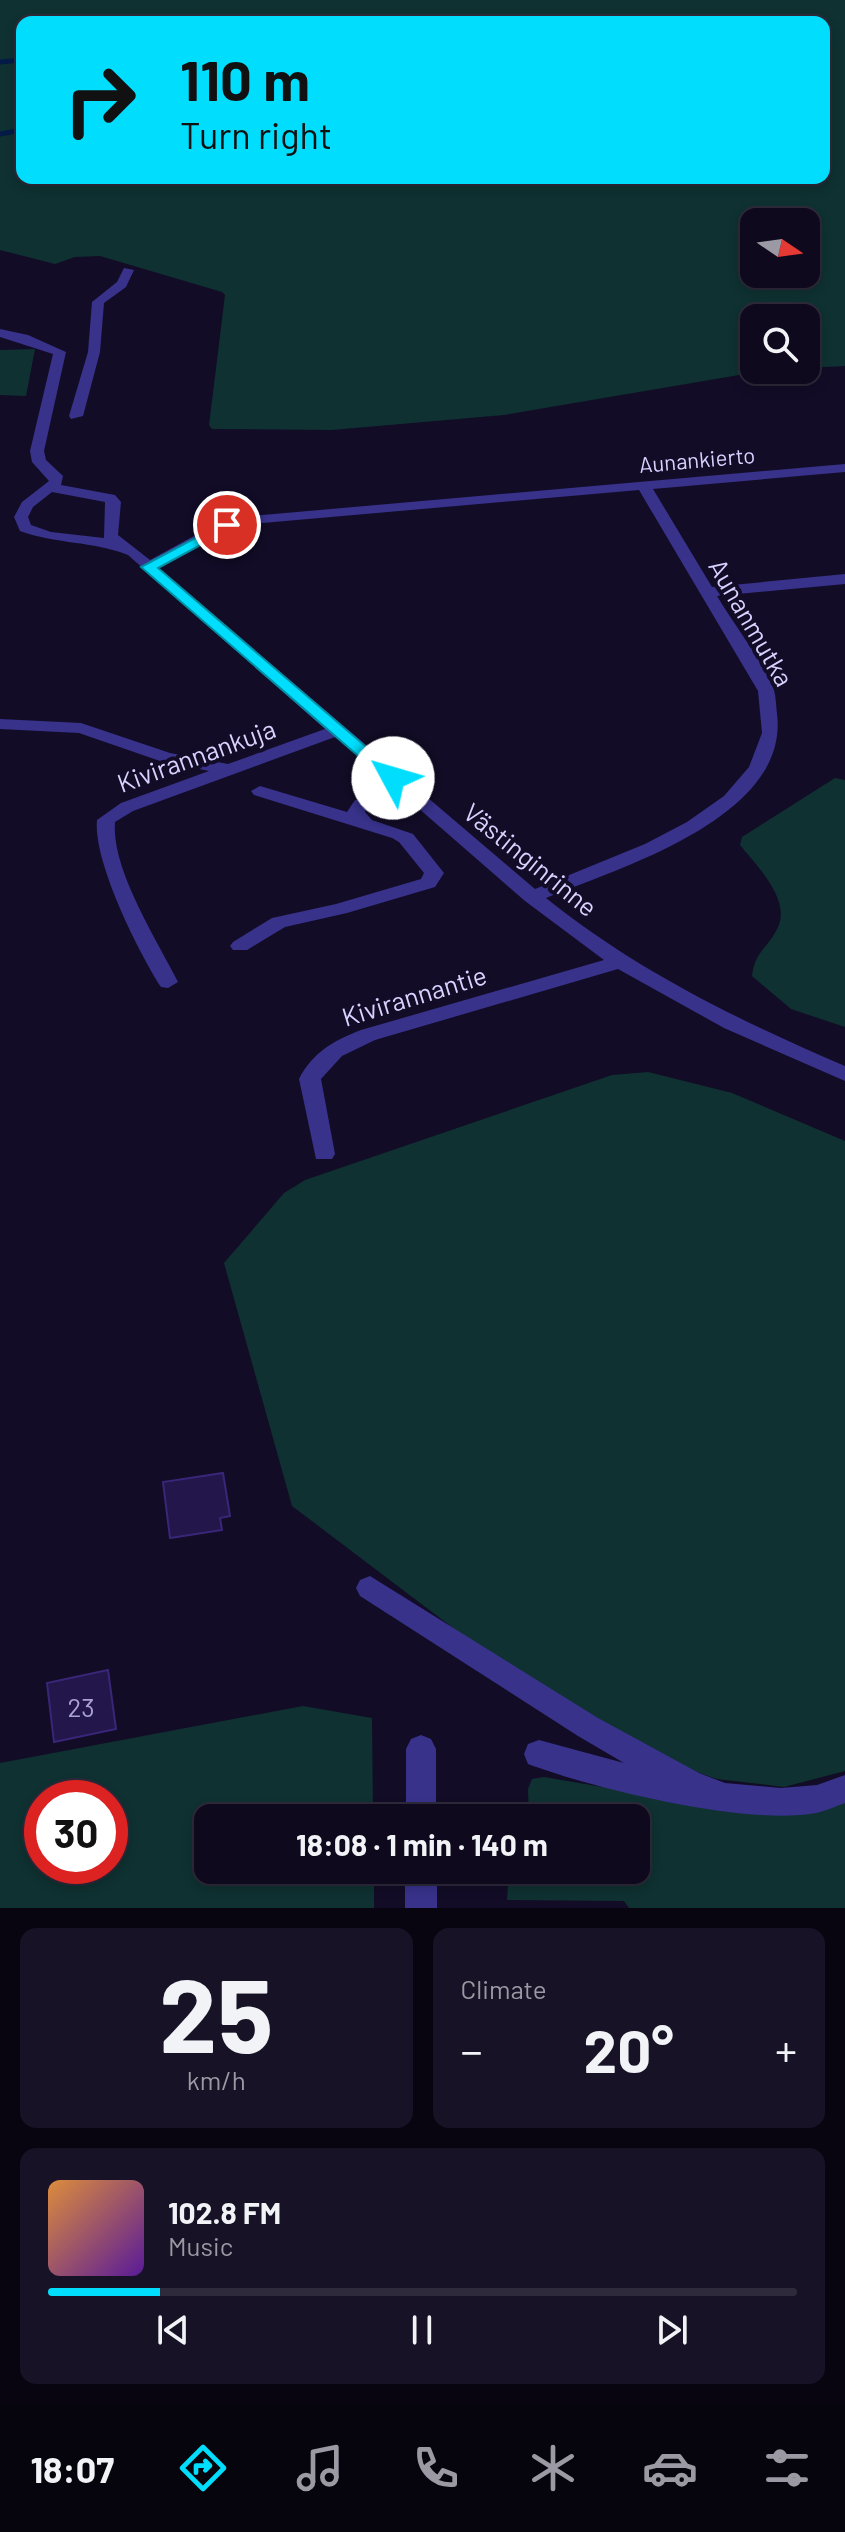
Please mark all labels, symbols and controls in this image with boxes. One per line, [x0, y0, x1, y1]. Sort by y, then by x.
text: 110 m [180, 45, 310, 112]
icon: right [48, 48, 152, 152]
text: Turn right [180, 113, 332, 156]
north arrow [740, 208, 820, 288]
map controls [740, 208, 820, 384]
button: search [740, 304, 820, 384]
street label: Aunankierto [638, 441, 756, 477]
pin [193, 491, 261, 559]
icon: arrive [205, 503, 249, 547]
street label: Aunanmutka [703, 553, 801, 691]
street label: Kivirannankuja [113, 712, 279, 798]
position arrow [351, 736, 435, 820]
street label: Västinginrinne [458, 796, 604, 922]
street label: Kivirannantie [338, 958, 490, 1032]
house number: 23 [67, 1691, 95, 1722]
speed limit sign: 30 [24, 1780, 128, 1884]
text: 18:08 · 1 min · 140 m [296, 1826, 548, 1862]
text: 25 [159, 1949, 273, 2074]
text: Climate [461, 1973, 547, 2004]
text: 20° [584, 2013, 674, 2085]
text: − [461, 2023, 483, 2076]
text: + [775, 2023, 797, 2076]
text: km/h [187, 2064, 246, 2095]
text: 102.8 FM [168, 2194, 281, 2230]
text: Music [168, 2230, 233, 2261]
icon: previous [151, 2308, 195, 2352]
icon: pause [400, 2308, 444, 2352]
icon: next [650, 2308, 694, 2352]
icon: directions [175, 2440, 231, 2496]
icon: music [292, 2440, 348, 2496]
icon: phone [408, 2440, 464, 2496]
icon: climate [525, 2440, 581, 2496]
icon: car [642, 2440, 698, 2496]
icon: filters [759, 2440, 815, 2496]
text: 18:07 [30, 2447, 114, 2490]

